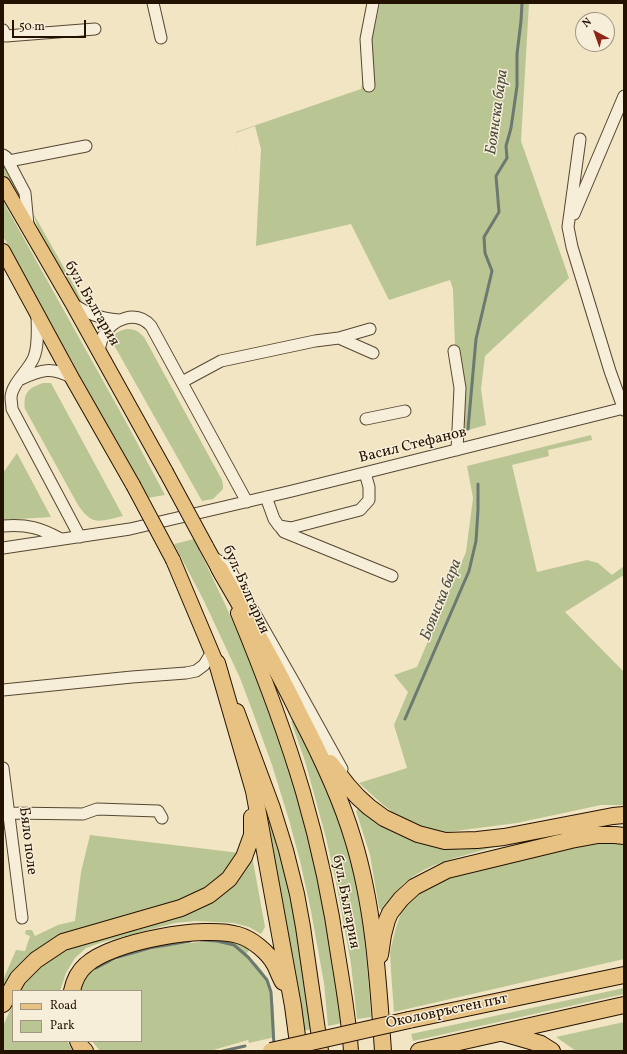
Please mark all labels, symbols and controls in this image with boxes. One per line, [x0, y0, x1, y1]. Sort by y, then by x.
scale bar [14, 12, 88, 38]
north arrow [575, 12, 615, 52]
text: N [580, 15, 595, 32]
text: 50 m [19, 19, 45, 35]
water label: Боянска бара [483, 68, 513, 156]
street label: бул. България [59, 258, 123, 350]
street label: Васил Стефанов [357, 424, 469, 468]
street label: бул. България [217, 543, 273, 637]
water label: Боянска бара [417, 557, 467, 643]
street label: Бяло поле [14, 806, 40, 876]
street label: бул. България [327, 854, 363, 950]
legend [12, 990, 142, 1042]
street label: Околовръстен път [385, 990, 509, 1034]
text: Road [50, 998, 77, 1014]
text: Park [50, 1018, 75, 1034]

